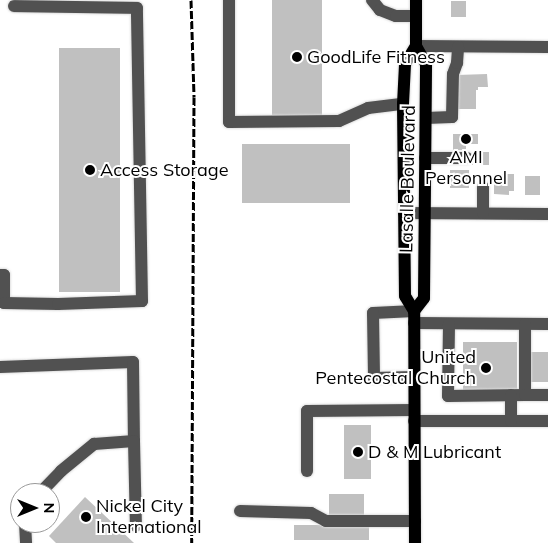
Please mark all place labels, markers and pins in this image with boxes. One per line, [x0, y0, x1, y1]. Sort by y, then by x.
place label: GoodLife Fitness [307, 46, 445, 68]
marker: GoodLife Fitness [291, 51, 303, 63]
marker: AMI Personnel [460, 133, 472, 145]
place label: AMI Personnel [425, 147, 507, 190]
place label: Access Storage [100, 159, 229, 181]
marker: Access Storage [84, 164, 96, 176]
place label: United Pentecostal Church [315, 347, 476, 389]
marker: United Pentecostal Church [480, 362, 492, 374]
place label: D & M Lubricant [368, 441, 501, 463]
marker: D & M Lubricant [352, 446, 364, 458]
place label: Nickel City International [96, 496, 202, 538]
marker: Nickel City International [80, 511, 92, 523]

